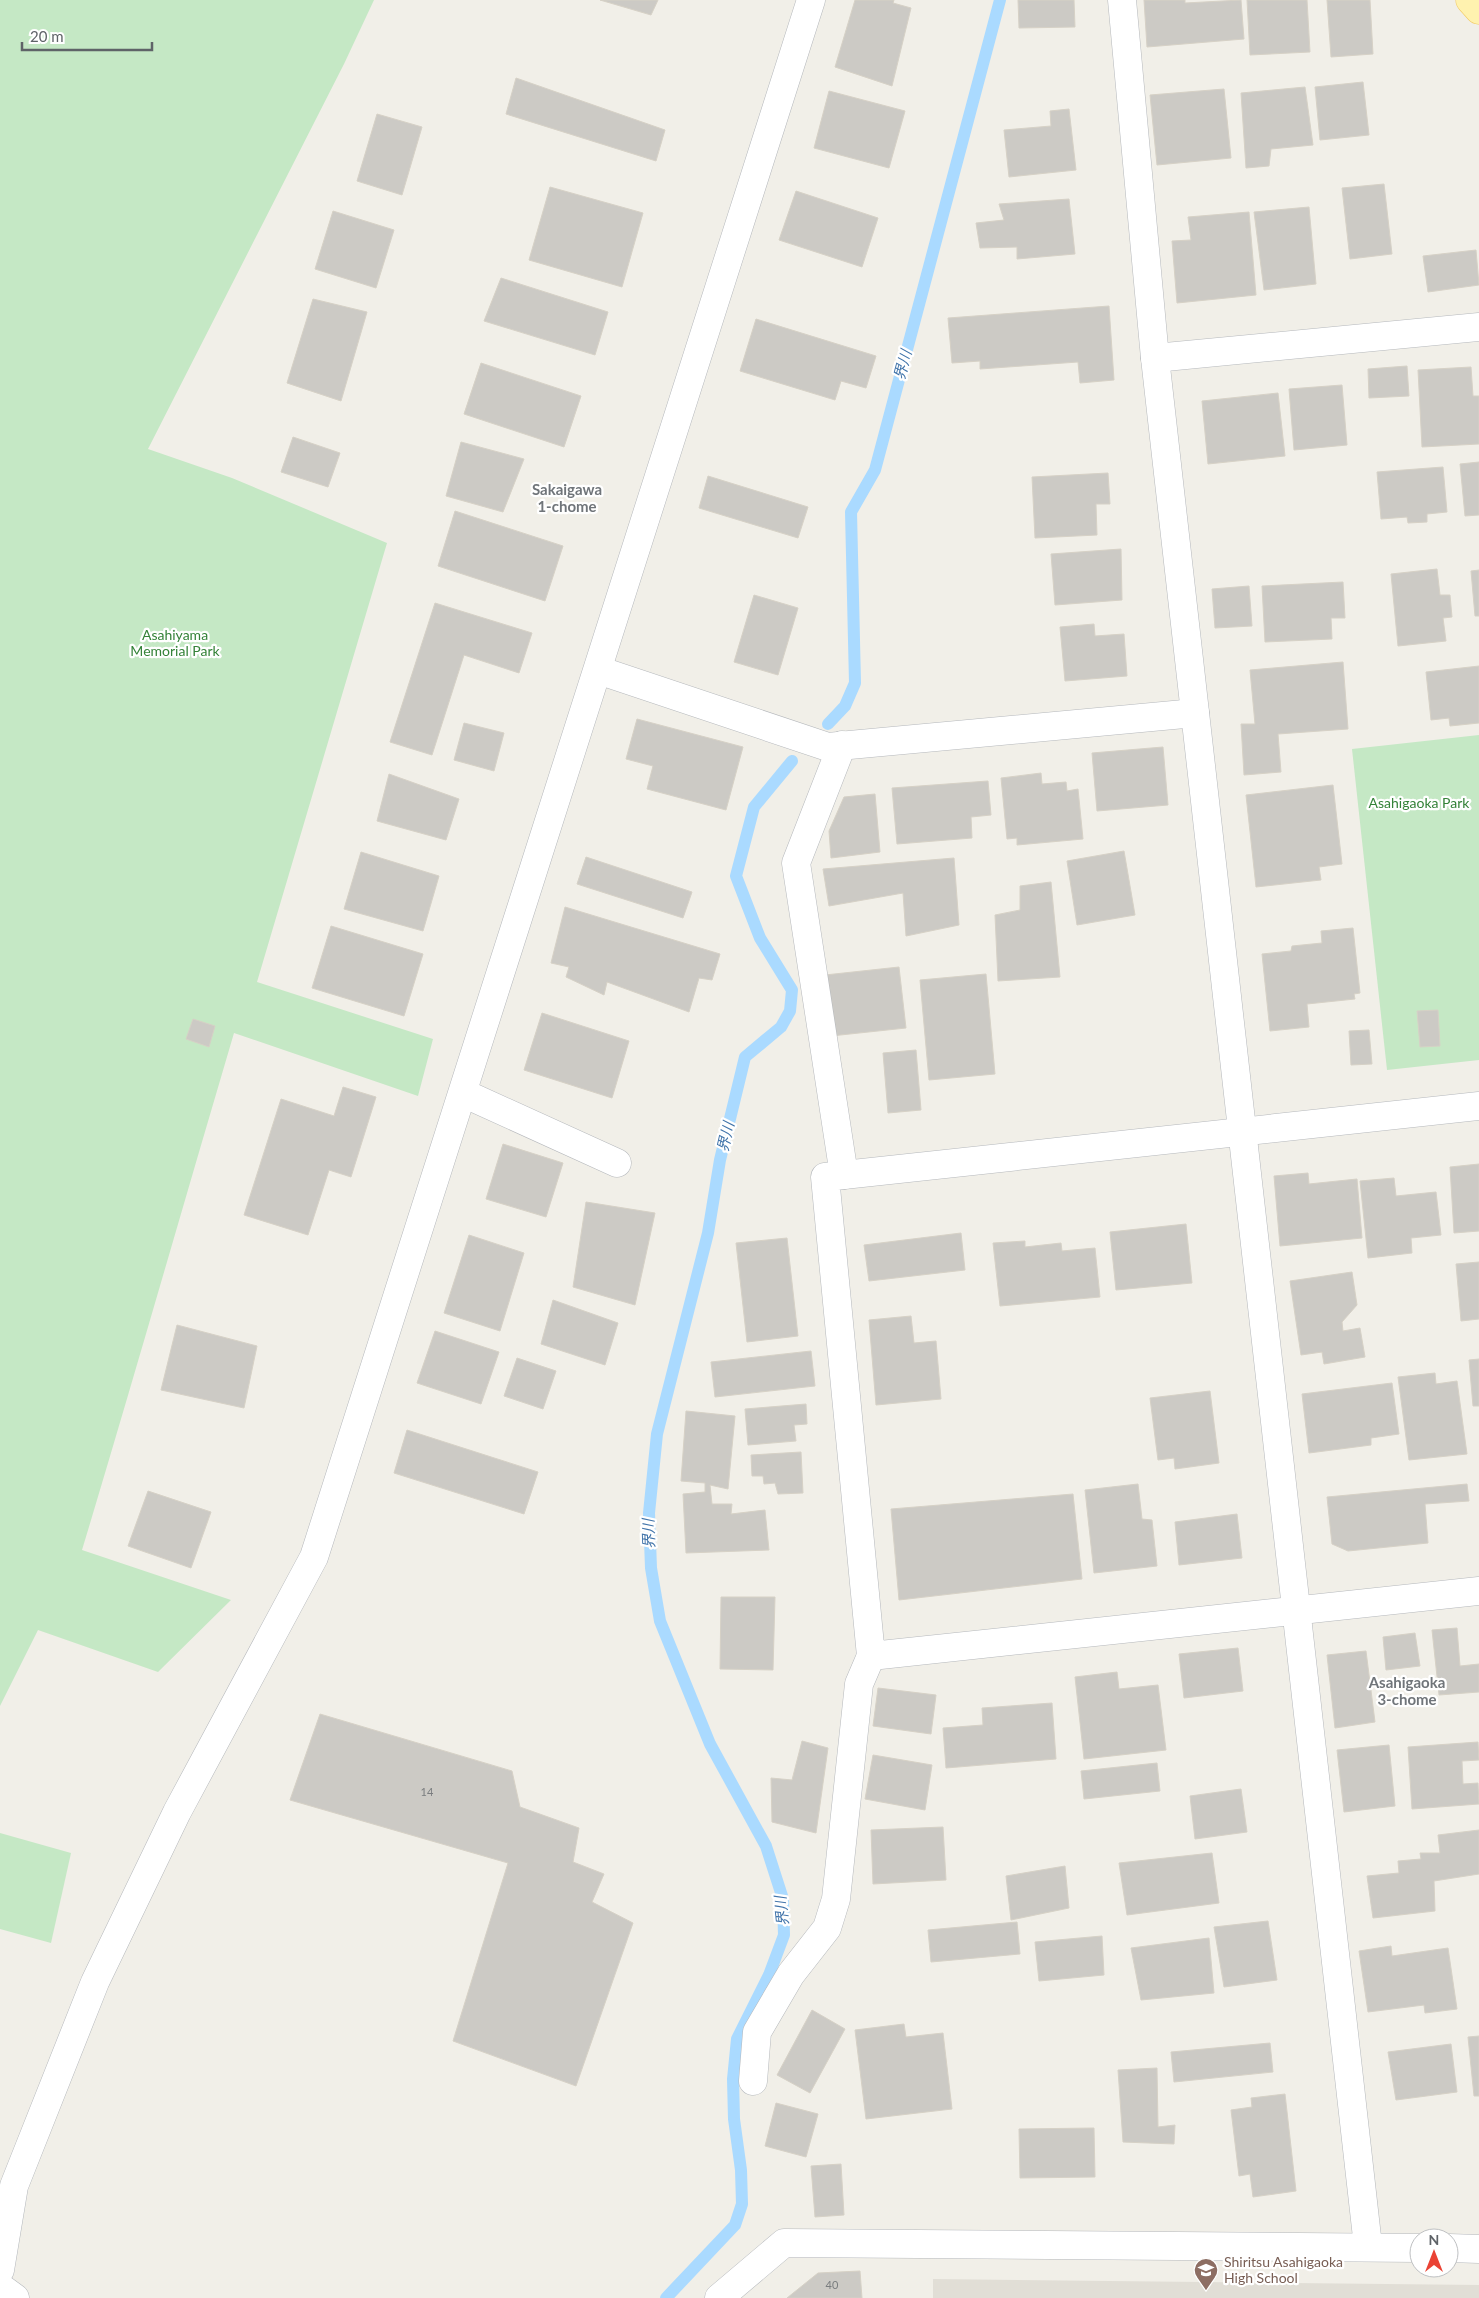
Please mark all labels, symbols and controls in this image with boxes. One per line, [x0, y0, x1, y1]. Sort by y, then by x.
scale bar [22, 20, 152, 52]
text: 20 m [30, 27, 64, 45]
water label: 界川 [889, 346, 915, 382]
district label: Sakaigawa 1-chome [532, 480, 602, 515]
park label: Asahiyama Memorial Park [130, 626, 221, 659]
park label: Asahigaoka Park [1369, 794, 1470, 811]
water label: 界川 [713, 1118, 738, 1153]
water label: 界川 [638, 1517, 658, 1549]
district label: Asahigaoka 3-chome [1368, 1673, 1445, 1708]
house number: 14 [421, 1785, 434, 1798]
water label: 界川 [770, 1893, 792, 1927]
north arrow [1409, 2228, 1459, 2278]
text: N [1429, 2231, 1439, 2248]
place label: Shiritsu Asahigaoka High School [1224, 2253, 1343, 2286]
school or university icon: Shiritsu Asahigaoka High School [1193, 2257, 1219, 2291]
house number: 40 [826, 2278, 839, 2291]

